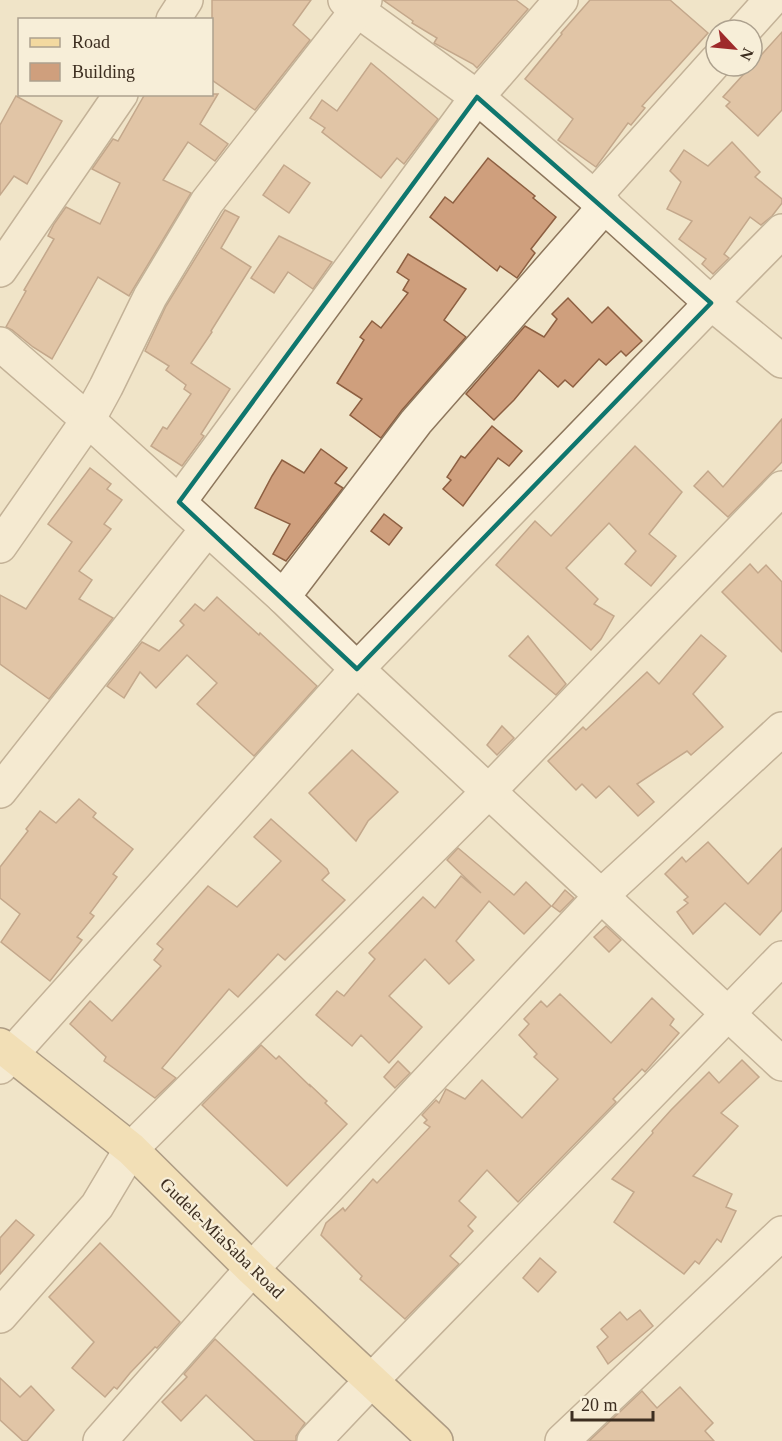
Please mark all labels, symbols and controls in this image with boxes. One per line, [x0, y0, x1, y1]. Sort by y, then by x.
legend [18, 18, 213, 96]
north arrow [704, 18, 764, 78]
text: Road [72, 32, 110, 52]
text: N [737, 45, 757, 64]
text: Building [72, 62, 135, 82]
street label: Gudele-MiaSaba Road [156, 1174, 288, 1302]
scale bar [572, 1384, 653, 1422]
text: 20 m [581, 1395, 618, 1415]

